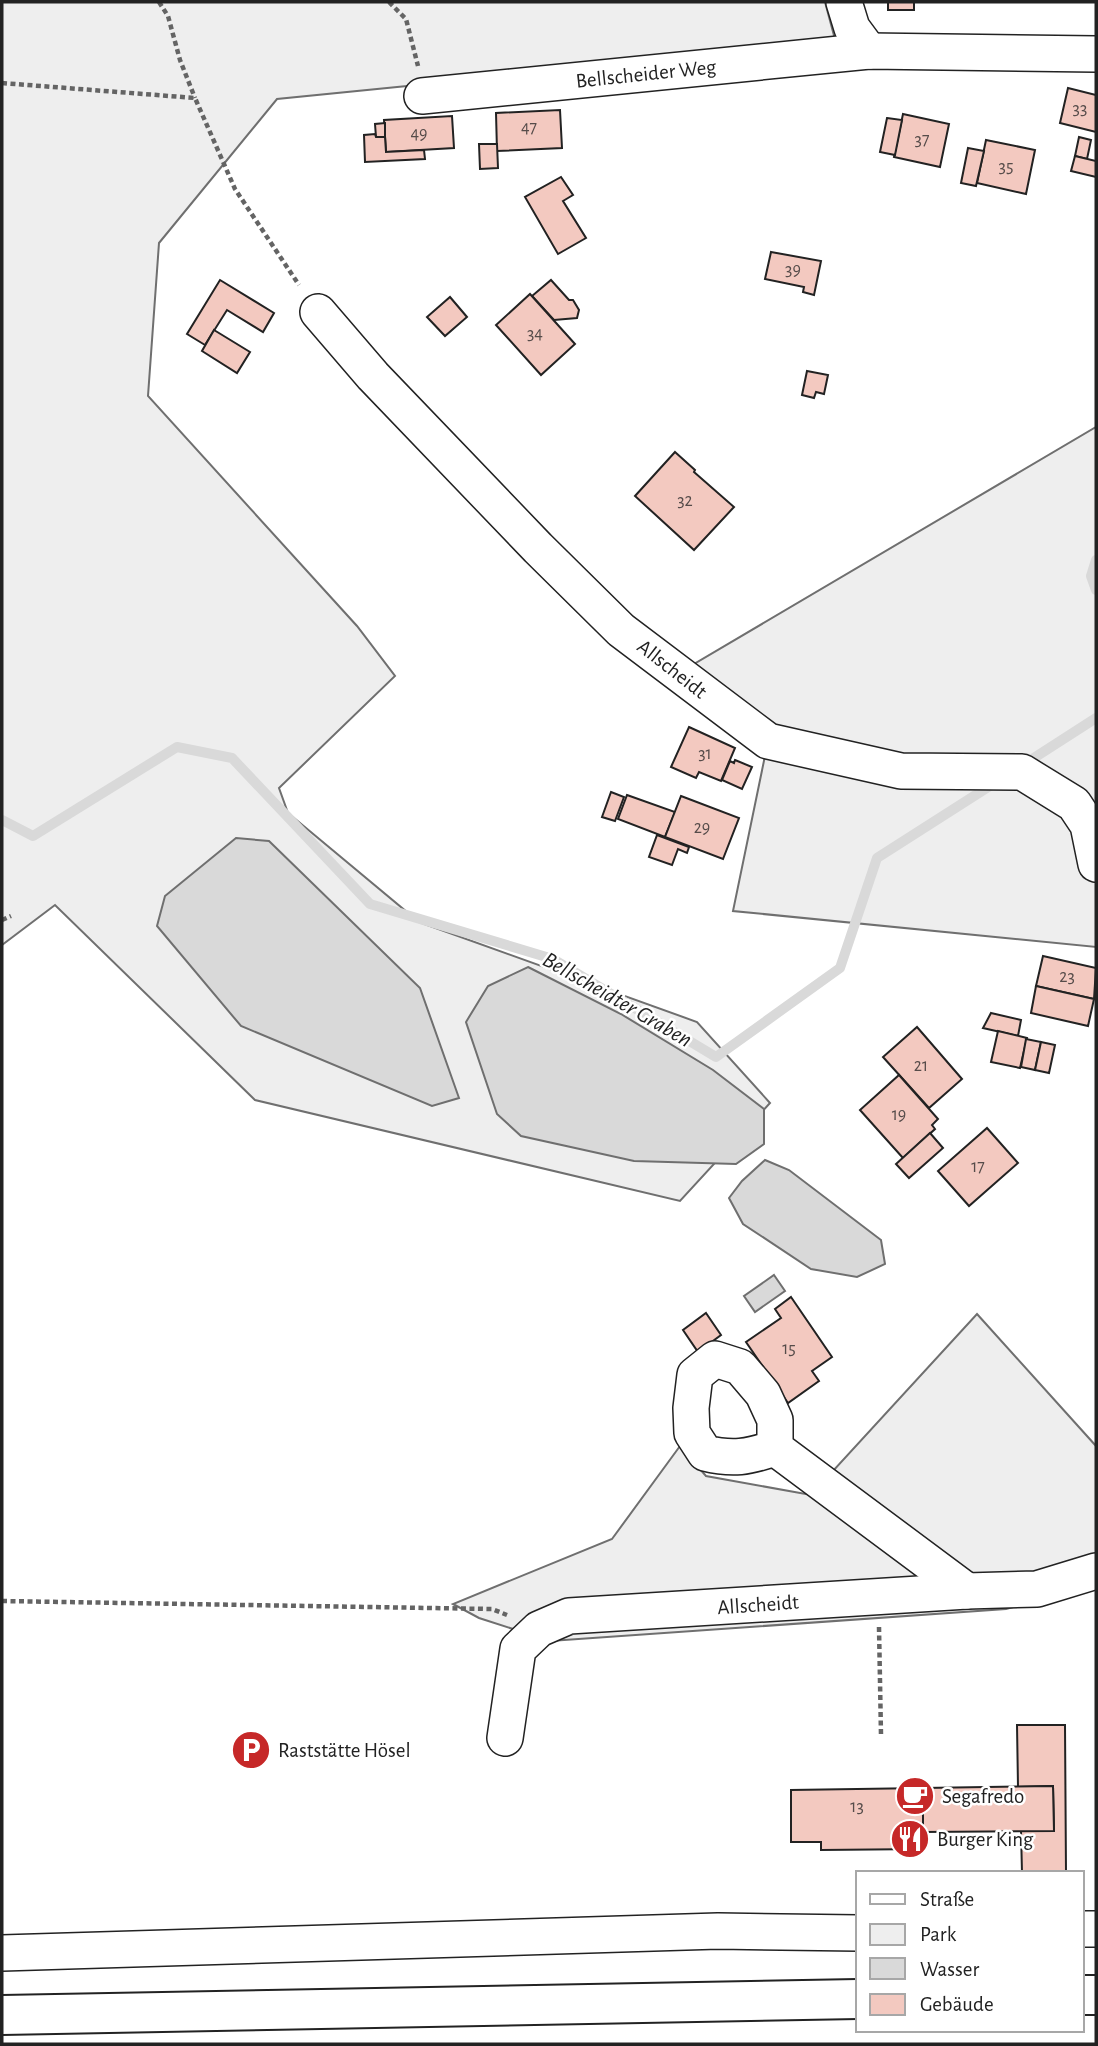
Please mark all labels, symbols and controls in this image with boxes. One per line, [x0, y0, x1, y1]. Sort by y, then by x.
street label: Bellscheider Weg [575, 56, 718, 92]
house number: 33 [1073, 100, 1087, 118]
house number: 47 [521, 119, 537, 137]
house number: 49 [410, 125, 428, 143]
house number: 37 [915, 131, 929, 149]
house number: 35 [999, 158, 1013, 176]
house number: 39 [785, 261, 801, 279]
house number: 34 [527, 325, 543, 343]
house number: 32 [677, 492, 693, 510]
street label: Allscheidt [633, 636, 711, 703]
house number: 31 [698, 745, 712, 763]
house number: 29 [694, 819, 710, 837]
water label: Bellscheidter Graben [538, 948, 696, 1052]
house number: 23 [1059, 968, 1075, 986]
house number: 21 [914, 1057, 928, 1075]
house number: 19 [892, 1106, 906, 1124]
house number: 17 [971, 1158, 985, 1176]
house number: 15 [782, 1340, 796, 1358]
street label: Allscheidt [717, 1592, 800, 1618]
parking icon: Raststätte Hösel [230, 1729, 272, 1771]
place label: Raststätte Hösel [278, 1740, 411, 1761]
cafe icon: Segafredo [894, 1775, 936, 1817]
place label: Segafredo [942, 1786, 1024, 1807]
house number: 13 [850, 1798, 864, 1816]
restaurant icon: Burger King [889, 1818, 931, 1860]
place label: Burger King [937, 1829, 1034, 1850]
legend [856, 1871, 1084, 2032]
text: Straße [920, 1889, 974, 1910]
text: Park [920, 1924, 957, 1945]
text: Wasser [920, 1959, 980, 1980]
text: Gebäude [920, 1994, 994, 2015]

